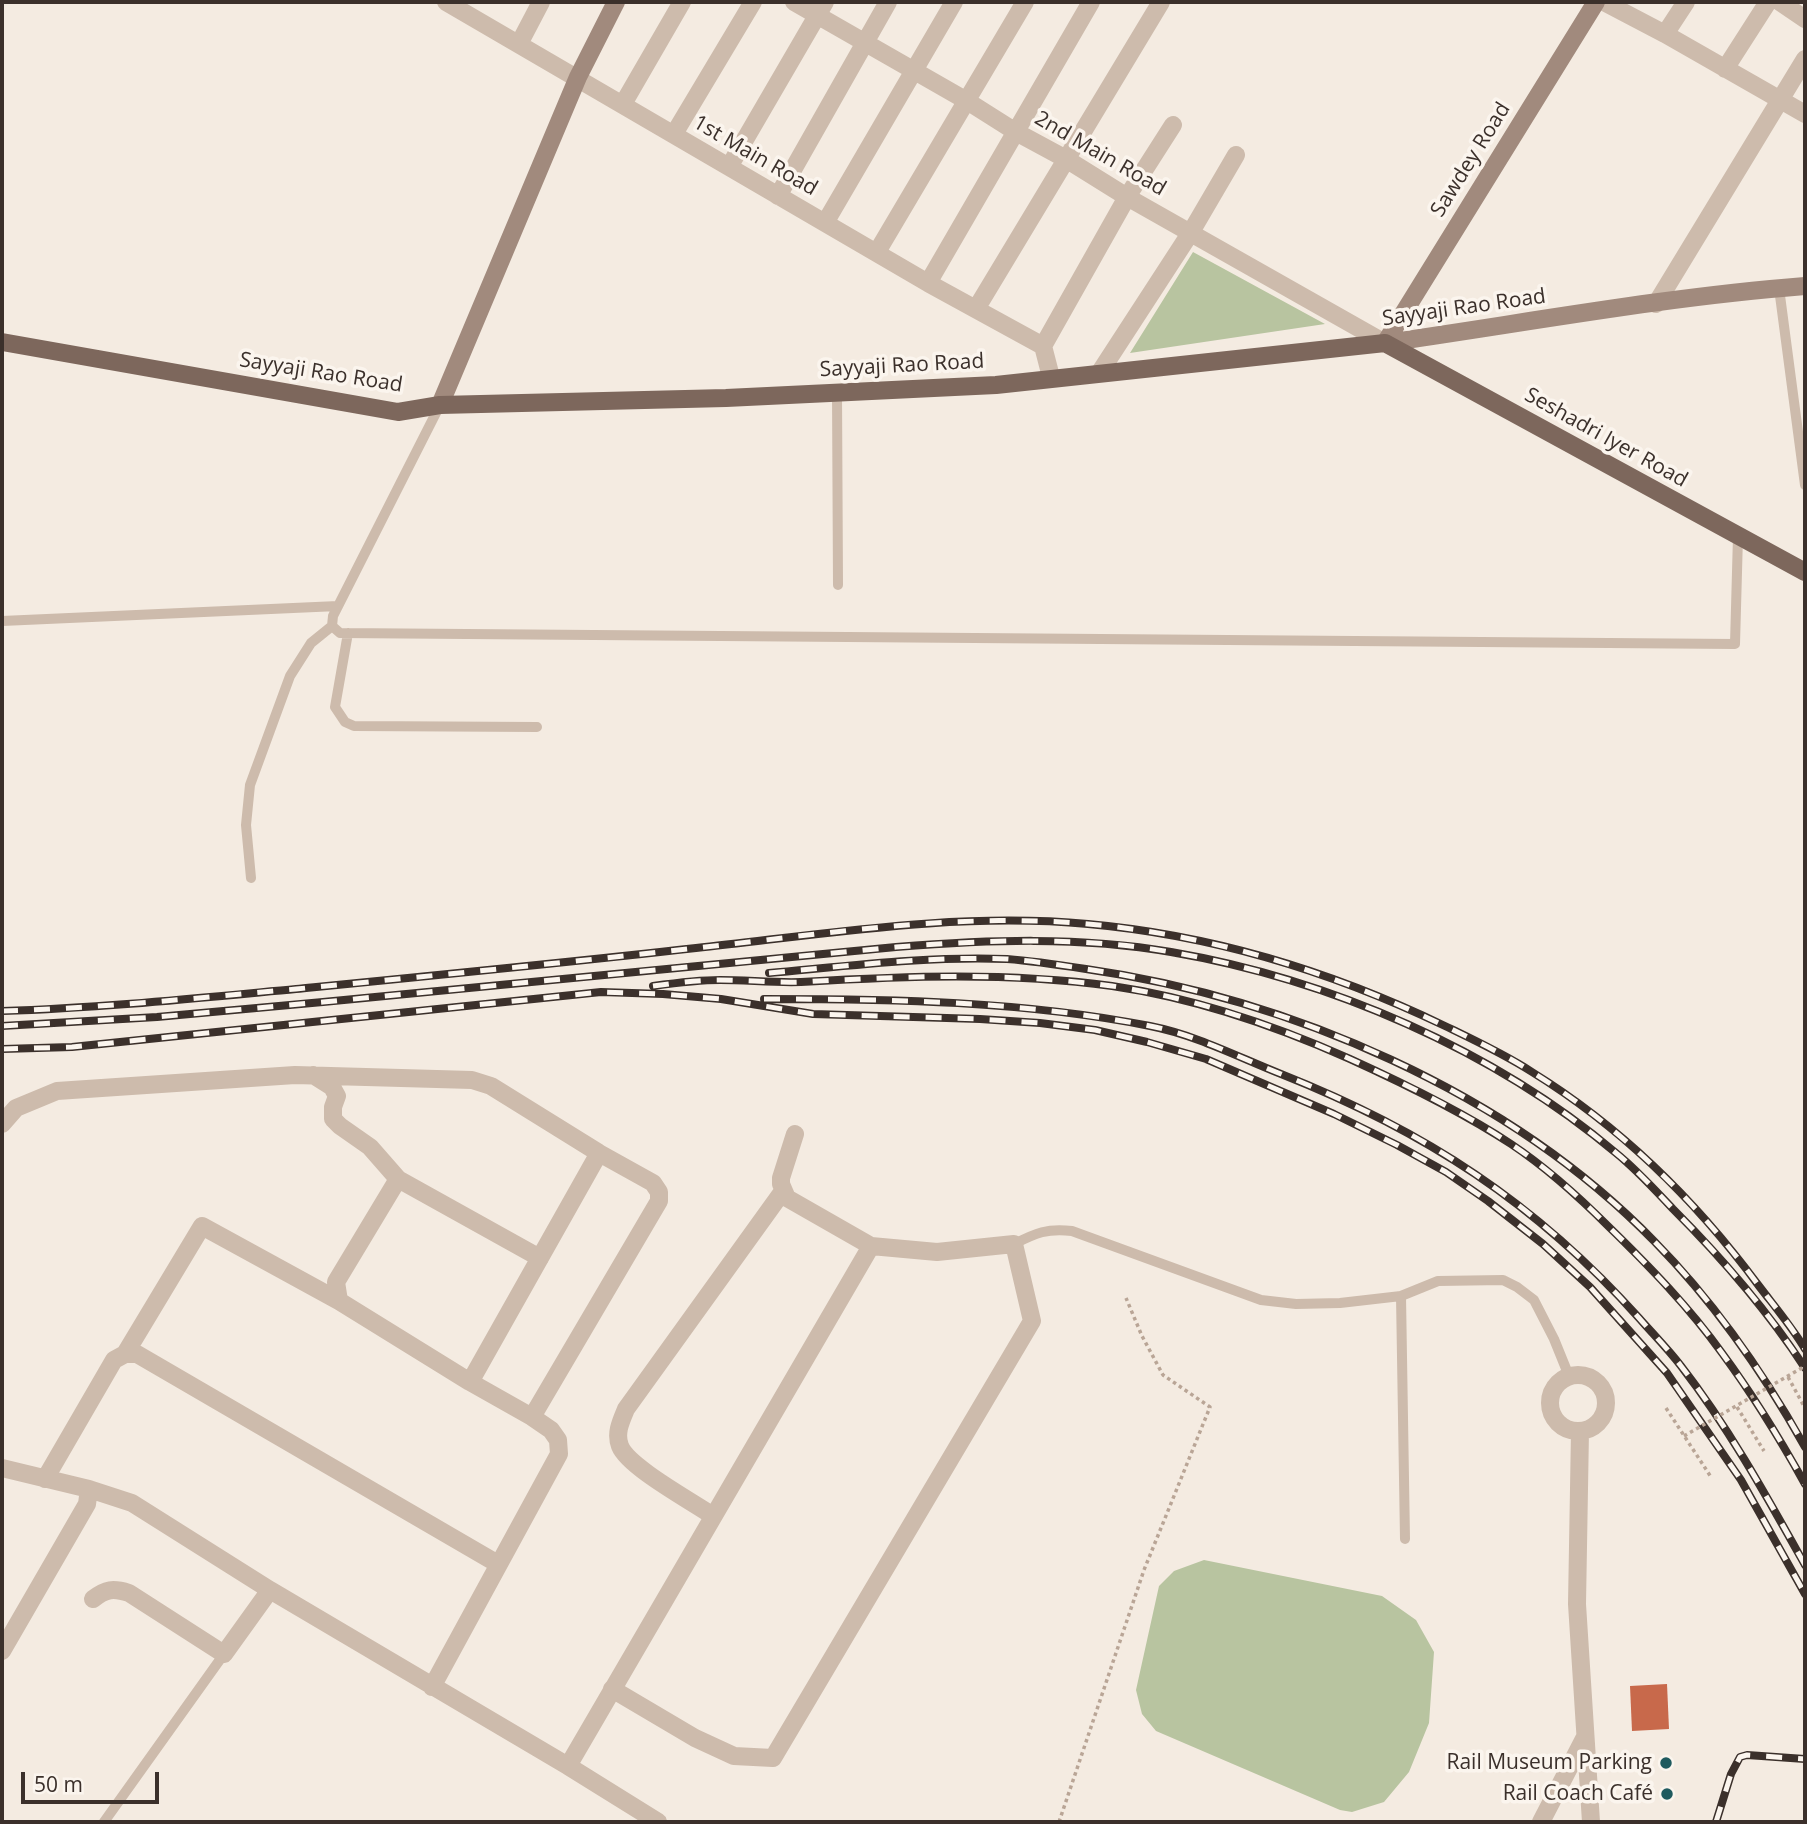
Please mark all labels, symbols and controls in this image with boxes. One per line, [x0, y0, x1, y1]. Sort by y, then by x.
street label: Sawdey Road [1426, 98, 1516, 222]
street label: 2nd Main Road [1030, 106, 1170, 202]
street label: 1st Main Road [688, 110, 822, 202]
street label: Sayyaji Rao Road [1381, 284, 1547, 332]
street label: Sayyaji Rao Road [238, 348, 404, 398]
street label: Sayyaji Rao Road [819, 349, 985, 383]
street label: Seshadri Iyer Road [1520, 383, 1692, 493]
place label: Rail Museum Parking [1446, 1750, 1652, 1776]
marker: Rail Museum Parking [1658, 1755, 1674, 1771]
scale bar [24, 1758, 163, 1802]
text: 50 m [34, 1770, 83, 1798]
place label: Rail Coach Café [1503, 1781, 1653, 1807]
marker: Rail Coach Café [1659, 1786, 1675, 1802]

